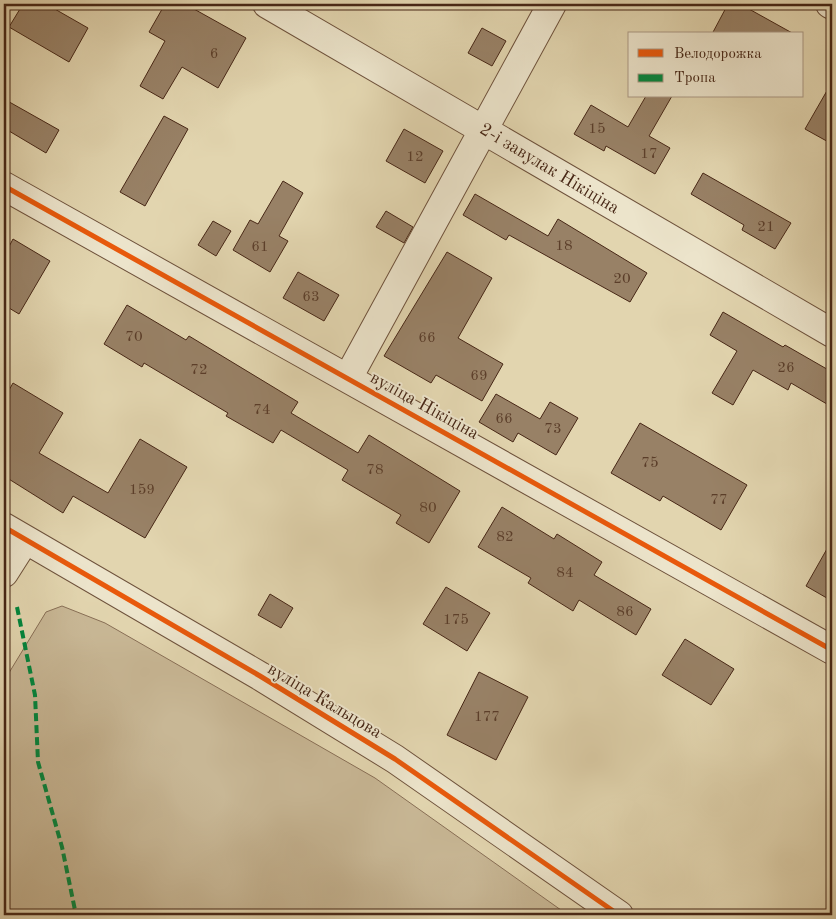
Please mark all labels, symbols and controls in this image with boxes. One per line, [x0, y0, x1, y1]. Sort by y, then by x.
legend [628, 32, 804, 98]
house number: 6 [210, 47, 218, 62]
text: Велодорожка [674, 47, 762, 62]
text: Тропа [674, 71, 716, 86]
street label: 2-і завулак Нікіціна [477, 120, 622, 218]
house number: 15 [588, 122, 606, 137]
house number: 17 [640, 147, 658, 162]
house number: 12 [406, 150, 424, 165]
house number: 21 [757, 220, 775, 235]
house number: 18 [555, 239, 573, 254]
house number: 61 [251, 240, 269, 255]
house number: 20 [613, 272, 631, 287]
house number: 63 [302, 290, 320, 305]
house number: 70 [125, 330, 143, 345]
house number: 66 [418, 331, 436, 346]
house number: 26 [777, 361, 795, 376]
house number: 72 [190, 363, 208, 378]
street label: вуліца Нікіціна [367, 369, 482, 443]
house number: 69 [470, 369, 488, 384]
house number: 74 [253, 403, 271, 418]
house number: 66 [495, 412, 513, 427]
house number: 73 [544, 422, 562, 437]
house number: 75 [641, 456, 659, 471]
house number: 78 [366, 463, 384, 478]
house number: 159 [129, 483, 155, 498]
house number: 77 [710, 493, 728, 508]
house number: 80 [419, 501, 437, 516]
house number: 82 [496, 530, 514, 545]
house number: 84 [556, 566, 574, 581]
house number: 86 [616, 605, 634, 620]
house number: 175 [443, 613, 469, 628]
street label: вуліца Кальцова [264, 660, 385, 742]
house number: 177 [474, 710, 500, 725]

